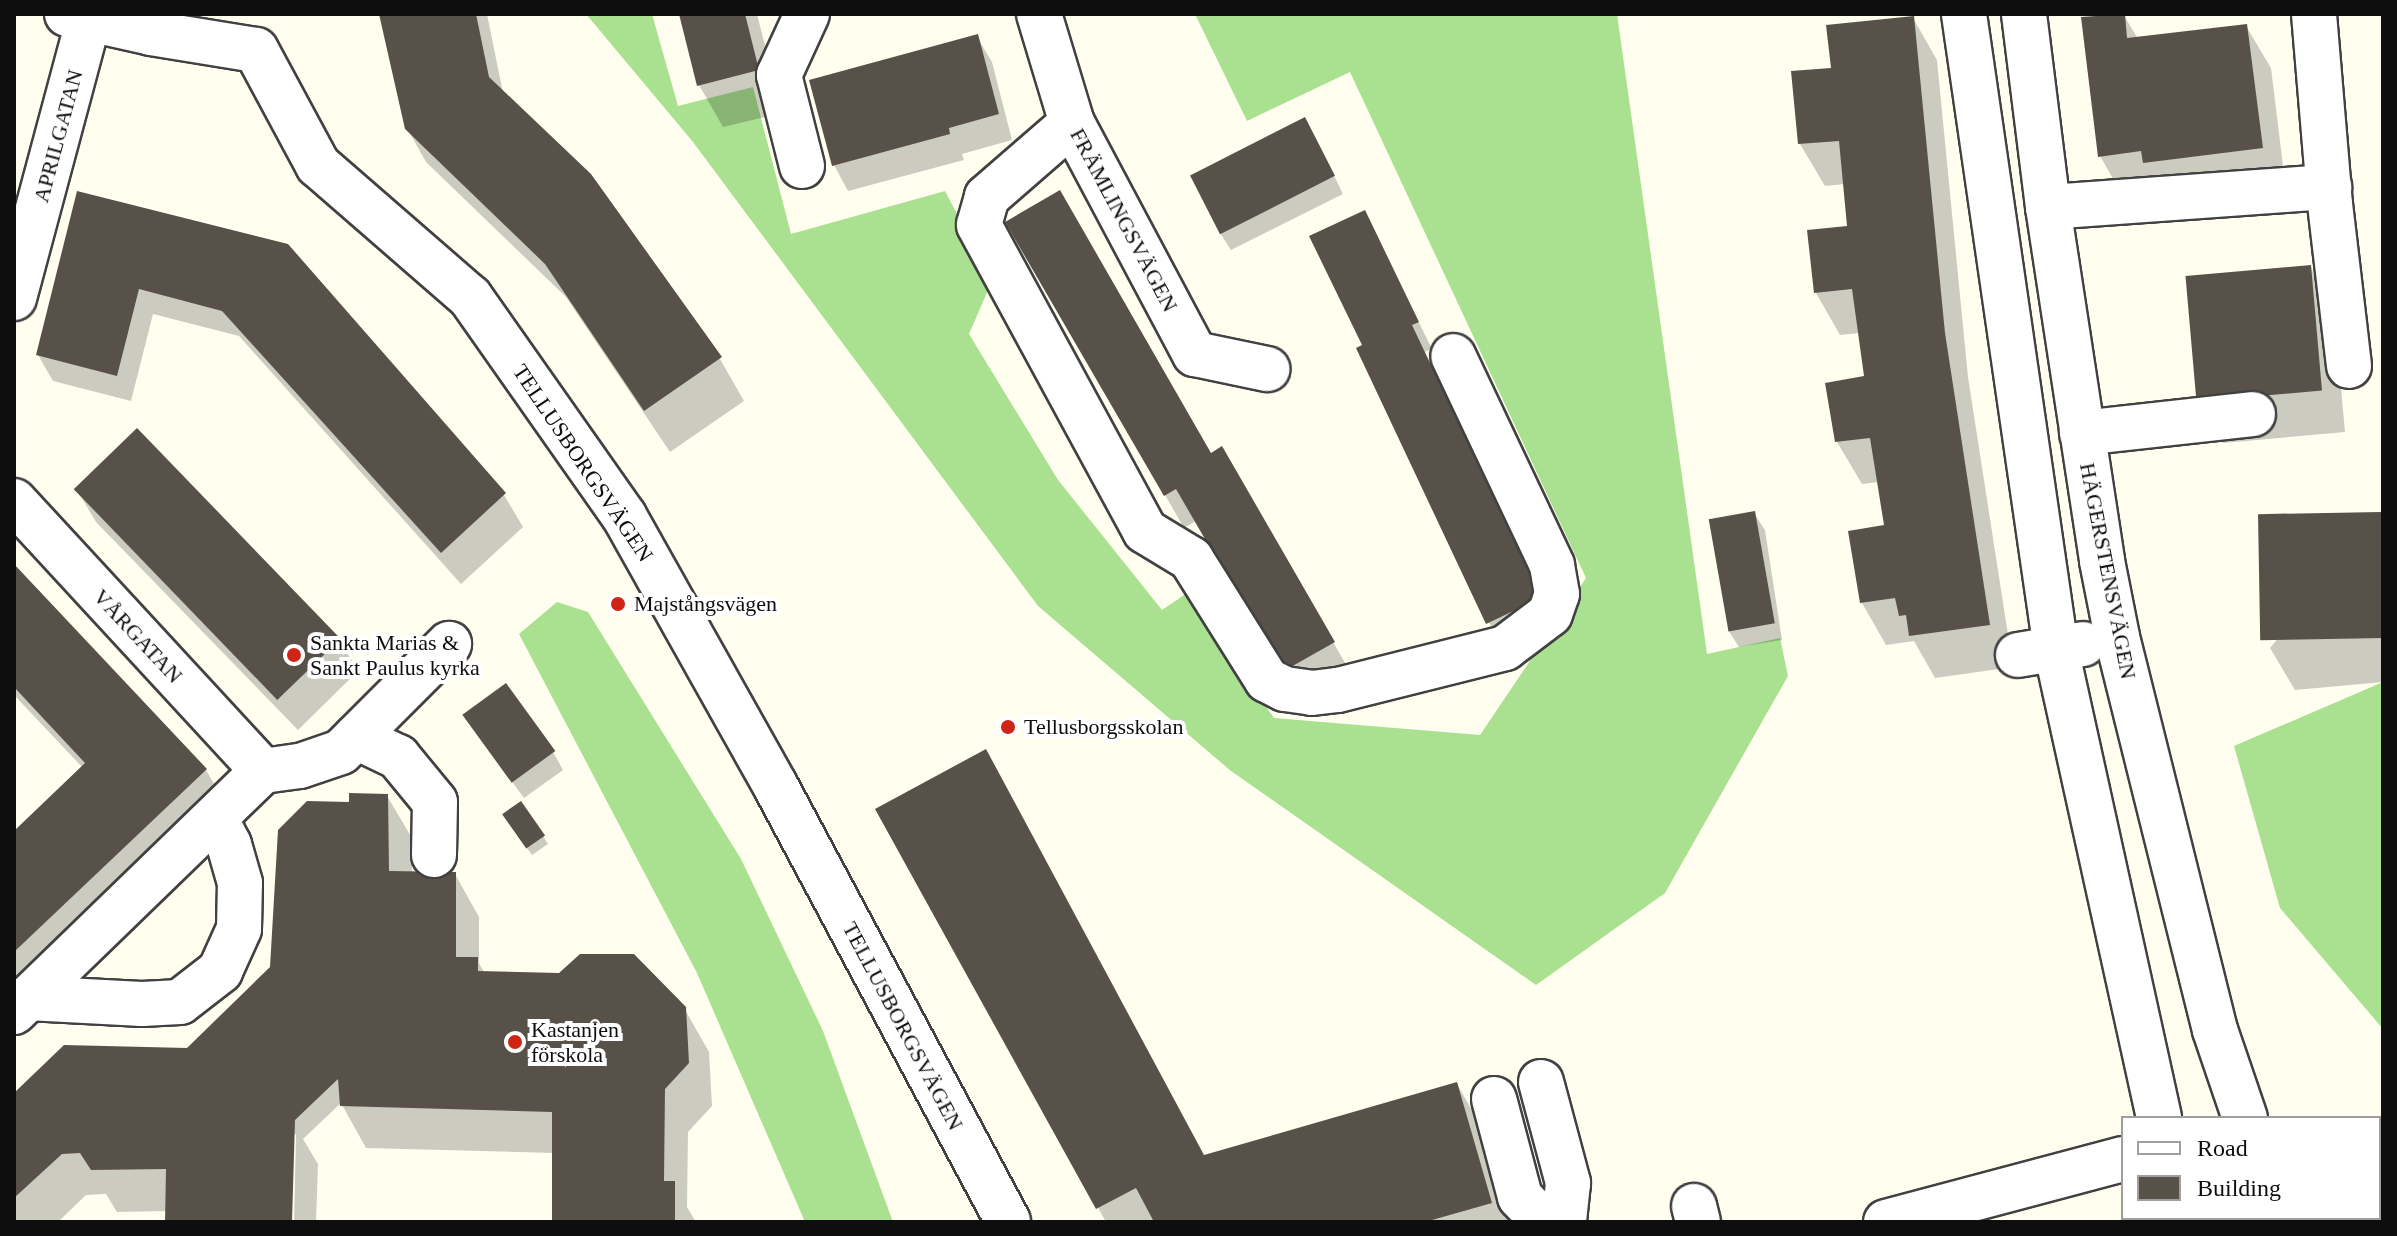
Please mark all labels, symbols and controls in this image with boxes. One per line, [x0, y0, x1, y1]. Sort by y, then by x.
street label: APRILGATAN [28, 67, 88, 205]
street label: FRÄMLINGSVÄGEN [1064, 124, 1184, 316]
street label: TELLUSBORGSVÄGEN [507, 359, 659, 567]
street label: HÄGERSTENSVÄGEN [2074, 461, 2142, 681]
street label: VÅRGATAN [88, 583, 188, 689]
place label: Majstångsvägen [634, 591, 777, 617]
marker: Majstångsvägen [609, 595, 627, 613]
place label: Sankta Marias & Sankt Paulus kyrka [310, 629, 480, 680]
marker: Sankta Marias & Sankt Paulus kyrka [285, 646, 303, 664]
place label: Tellusborgsskolan [1024, 714, 1183, 740]
marker: Tellusborgsskolan [999, 718, 1017, 736]
street label: TELLUSBORGSVÄGEN [837, 917, 969, 1135]
place label: Kastanjen förskola [531, 1016, 619, 1068]
marker: Kastanjen förskola [506, 1033, 524, 1051]
legend [2121, 1116, 2381, 1220]
text: Road [2197, 1135, 2248, 1161]
text: Building [2197, 1175, 2281, 1201]

